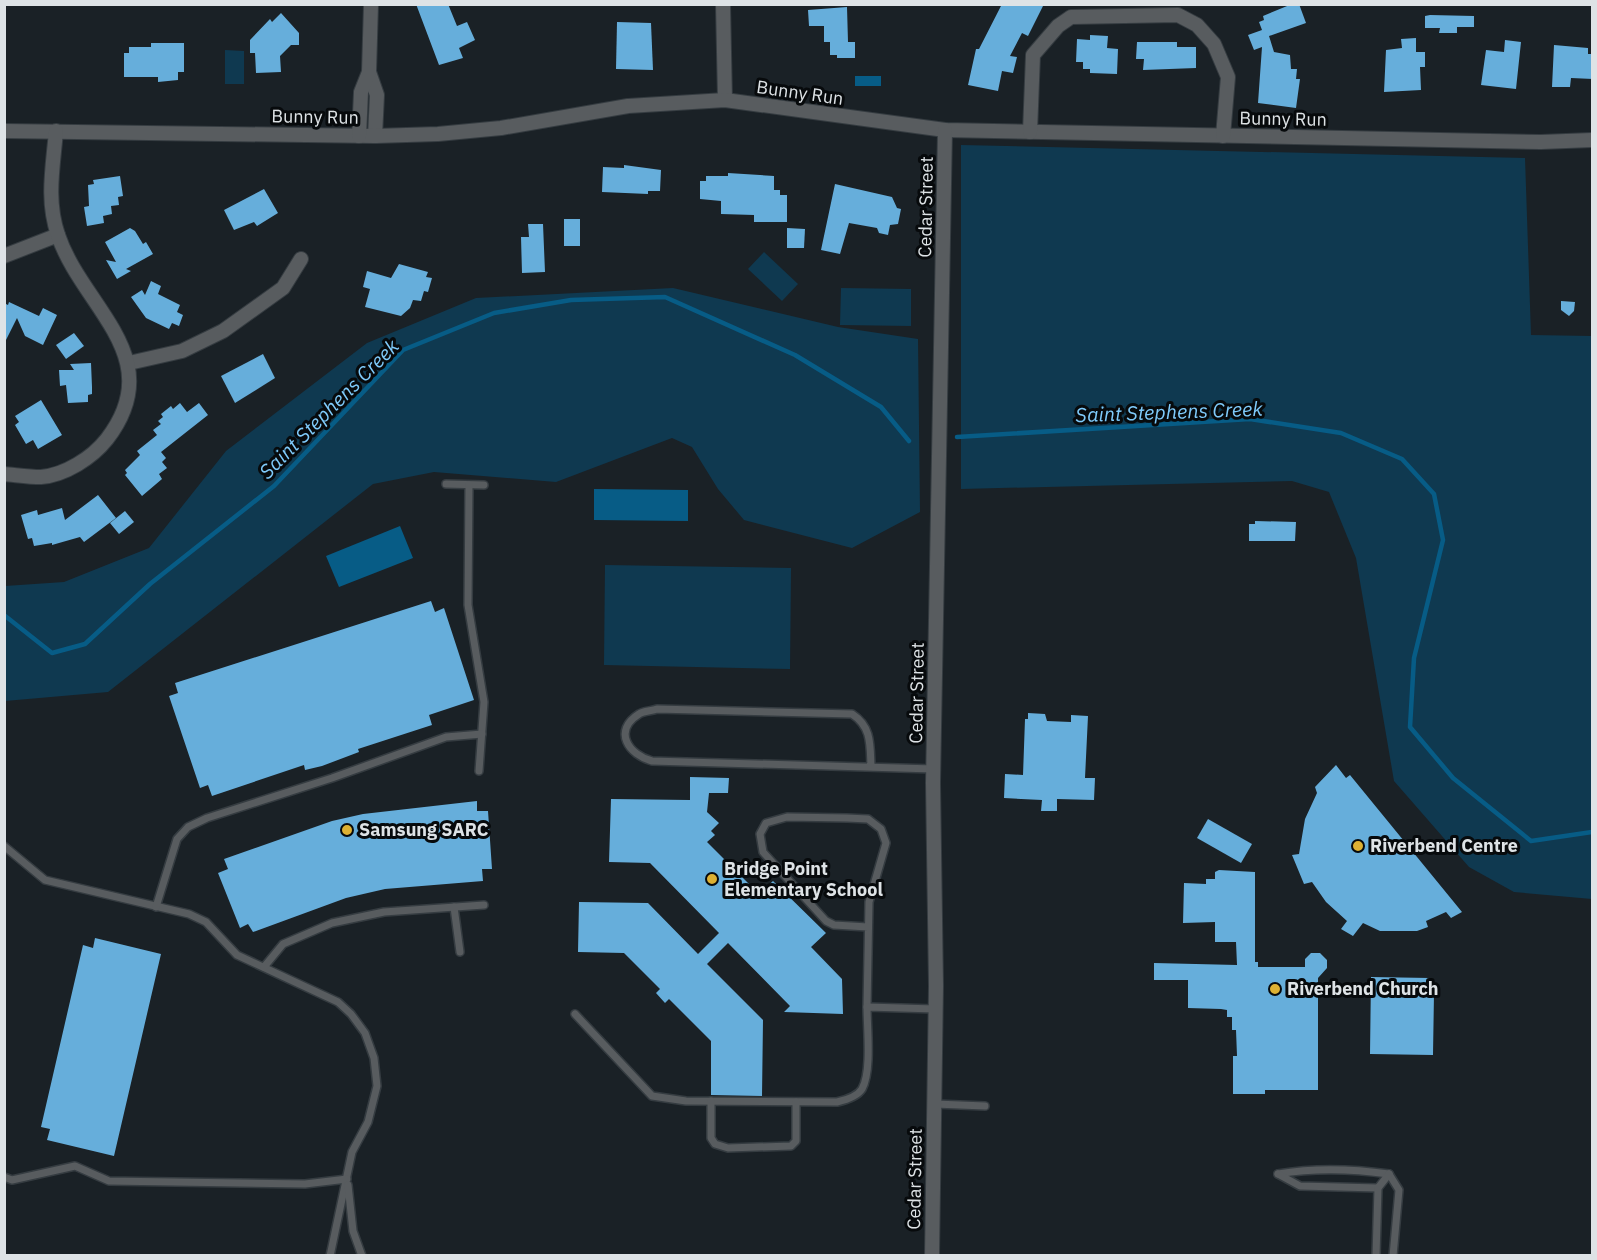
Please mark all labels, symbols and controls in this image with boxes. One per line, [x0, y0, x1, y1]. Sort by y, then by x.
street label: Bunny Run [755, 75, 845, 110]
street label: Bunny Run [271, 104, 359, 129]
street label: Bunny Run [1239, 106, 1327, 131]
street label: Cedar Street [913, 156, 938, 258]
water label: Saint Stephens Creek [253, 332, 405, 484]
water label: Saint Stephens Creek [1075, 395, 1264, 428]
street label: Cedar Street [904, 642, 929, 744]
place label: Samsung SARC [359, 818, 489, 841]
marker: Samsung SARC [340, 823, 354, 837]
place label: Riverbend Centre [1370, 834, 1518, 857]
marker: Riverbend Centre [1351, 839, 1365, 853]
place label: Bridge Point Elementary School [724, 857, 883, 901]
marker: Bridge Point Elementary School [705, 872, 719, 886]
place label: Riverbend Church [1287, 977, 1439, 1000]
marker: Riverbend Church [1268, 982, 1282, 996]
street label: Cedar Street [902, 1128, 927, 1230]

